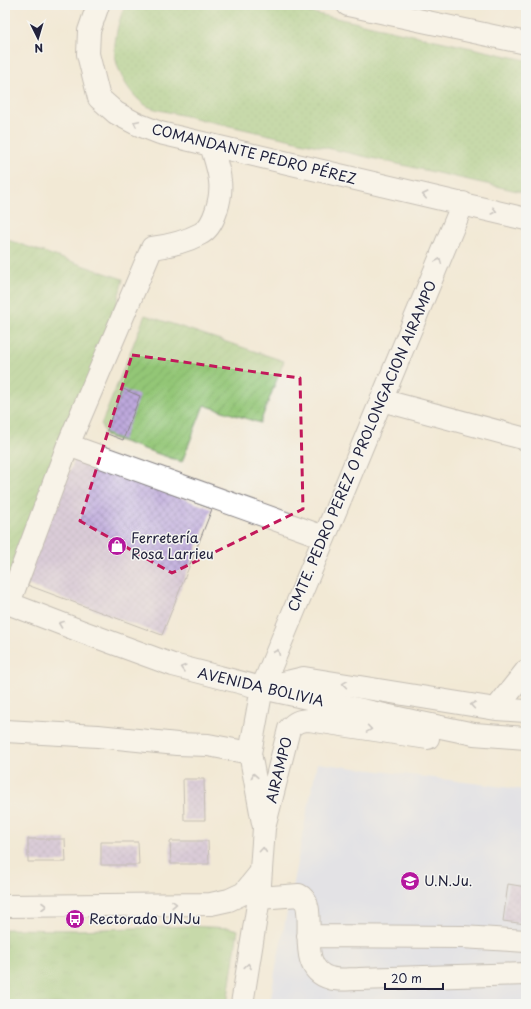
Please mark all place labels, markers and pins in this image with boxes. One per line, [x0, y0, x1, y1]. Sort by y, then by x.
place label: Ferretería Rosa Larrieu [131, 527, 214, 564]
shop icon: Ferretería Rosa Larrieu [106, 535, 128, 557]
school or university icon: U.N.Ju. [399, 870, 421, 892]
place label: U.N.Ju. [424, 870, 473, 891]
bus stop icon: Rectorado UNJu [64, 908, 86, 930]
place label: Rectorado UNJu [89, 908, 200, 929]

